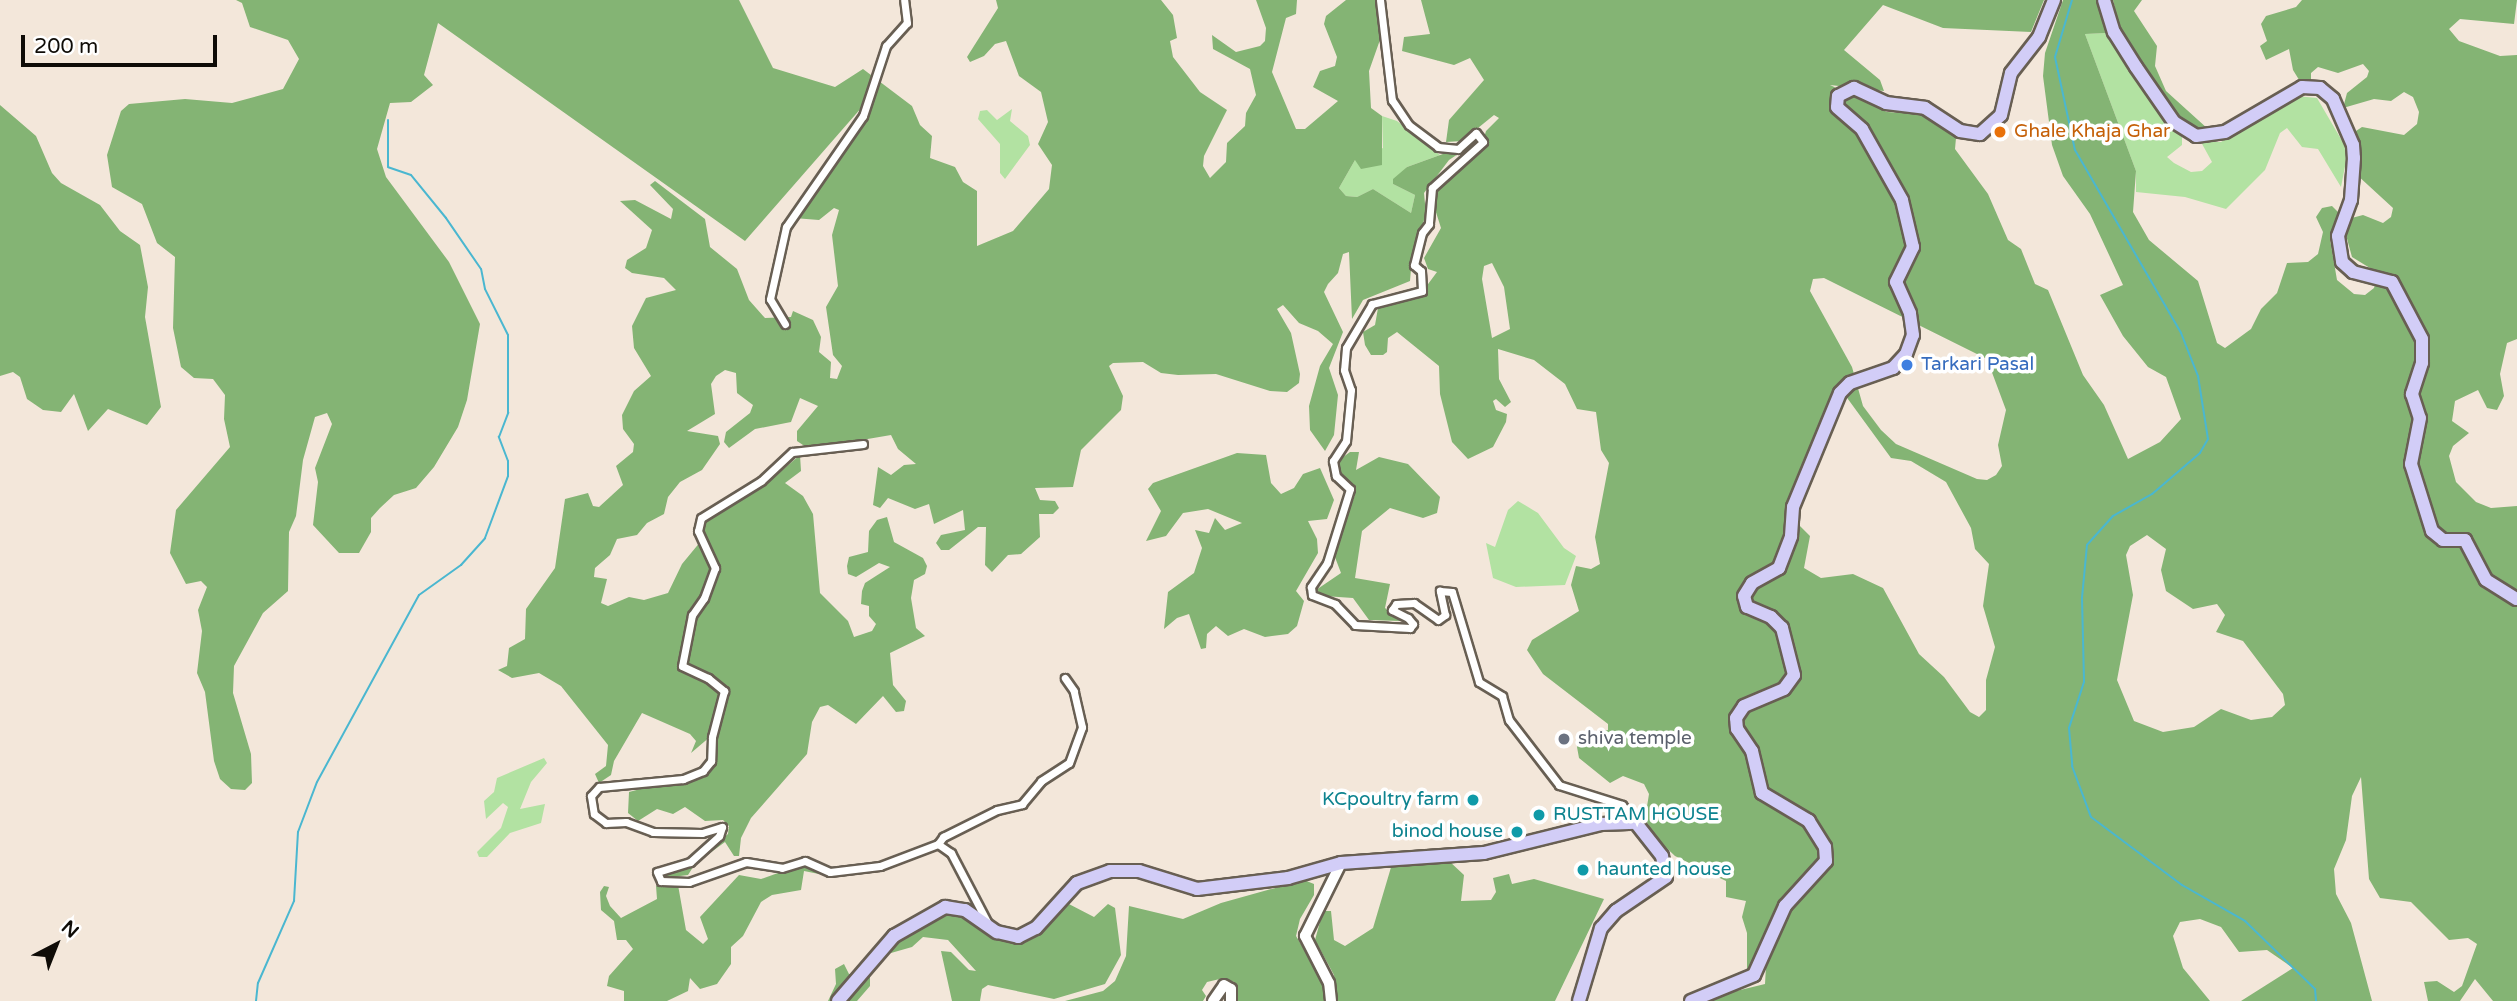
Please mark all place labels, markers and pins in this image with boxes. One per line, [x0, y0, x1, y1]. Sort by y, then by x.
place label: Ghale Khaja Ghar [2014, 121, 2170, 143]
marker: Ghale Khaja Ghar [1992, 124, 2008, 140]
place label: Tarkari Pasal [1921, 354, 2034, 376]
marker: Tarkari Pasal [1899, 357, 1915, 373]
place label: shiva temple [1578, 728, 1692, 750]
marker: shiva temple [1556, 731, 1572, 747]
place label: KCpoultry farm [1322, 789, 1459, 811]
marker: KCpoultry farm [1465, 792, 1481, 808]
place label: RUSTTAM HOUSE [1553, 804, 1719, 826]
marker: RUSTTAM HOUSE [1531, 807, 1547, 823]
place label: binod house [1392, 821, 1503, 843]
marker: binod house [1509, 824, 1525, 840]
place label: haunted house [1597, 859, 1731, 881]
marker: haunted house [1575, 862, 1591, 878]

